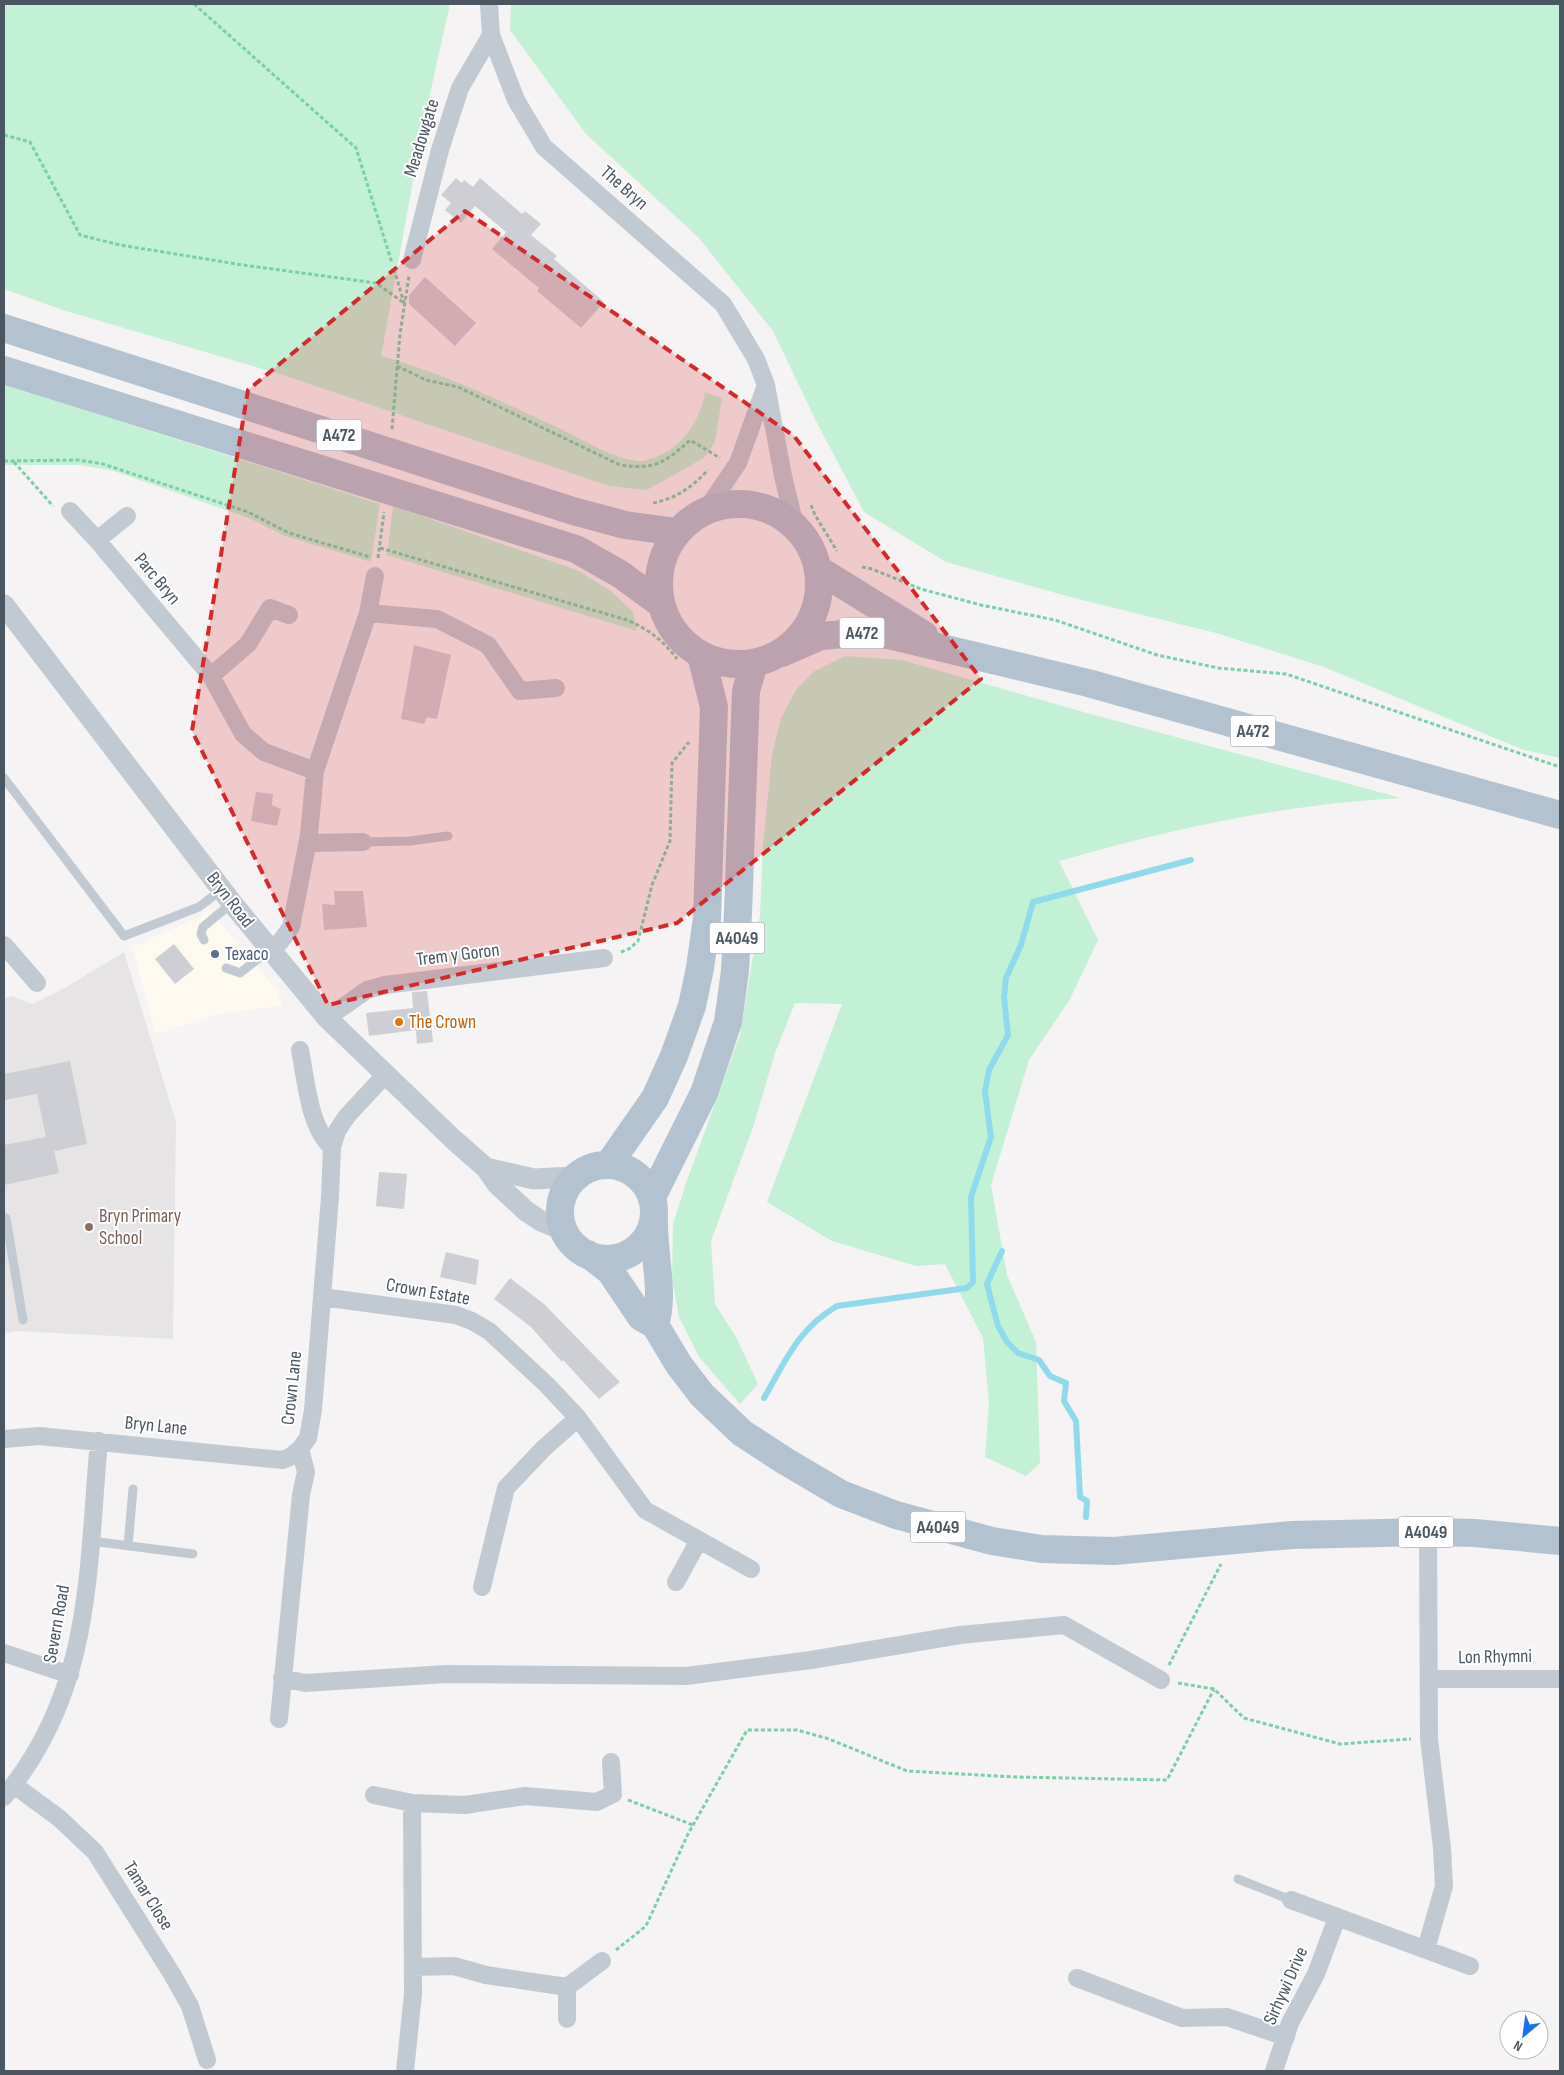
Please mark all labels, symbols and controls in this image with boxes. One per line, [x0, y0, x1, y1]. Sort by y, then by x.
street label: Meadowgate [399, 96, 445, 180]
street label: The Bryn [595, 161, 653, 215]
road number: A472 [316, 420, 362, 450]
street label: Parc Bryn [129, 548, 185, 610]
road number: A472 [840, 618, 884, 648]
road number: A472 [1230, 716, 1276, 746]
street label: Bryn Road [201, 868, 259, 932]
road number: A4049 [710, 922, 764, 954]
street label: Trem y Goron [415, 939, 501, 971]
place label: Texaco [225, 943, 269, 966]
marker: Texaco [209, 948, 221, 960]
place label: The Crown [409, 1011, 476, 1034]
marker: The Crown [393, 1016, 405, 1028]
place label: Bryn Primary School [99, 1205, 182, 1250]
marker: Bryn Primary School [83, 1221, 95, 1233]
street label: Crown Estate [384, 1273, 472, 1311]
street label: Crown Lane [277, 1350, 307, 1426]
street label: Bryn Lane [124, 1411, 188, 1441]
road number: A4049 [910, 1511, 966, 1542]
road number: A4049 [1398, 1516, 1454, 1548]
street label: Severn Road [39, 1583, 75, 1665]
street label: Lon Rhymni [1458, 1645, 1532, 1669]
street label: Tamar Close [118, 1857, 178, 1935]
street label: Sirhywi Drive [1259, 1943, 1313, 2029]
north arrow [1499, 2010, 1549, 2060]
text: N [1511, 2037, 1525, 2055]

